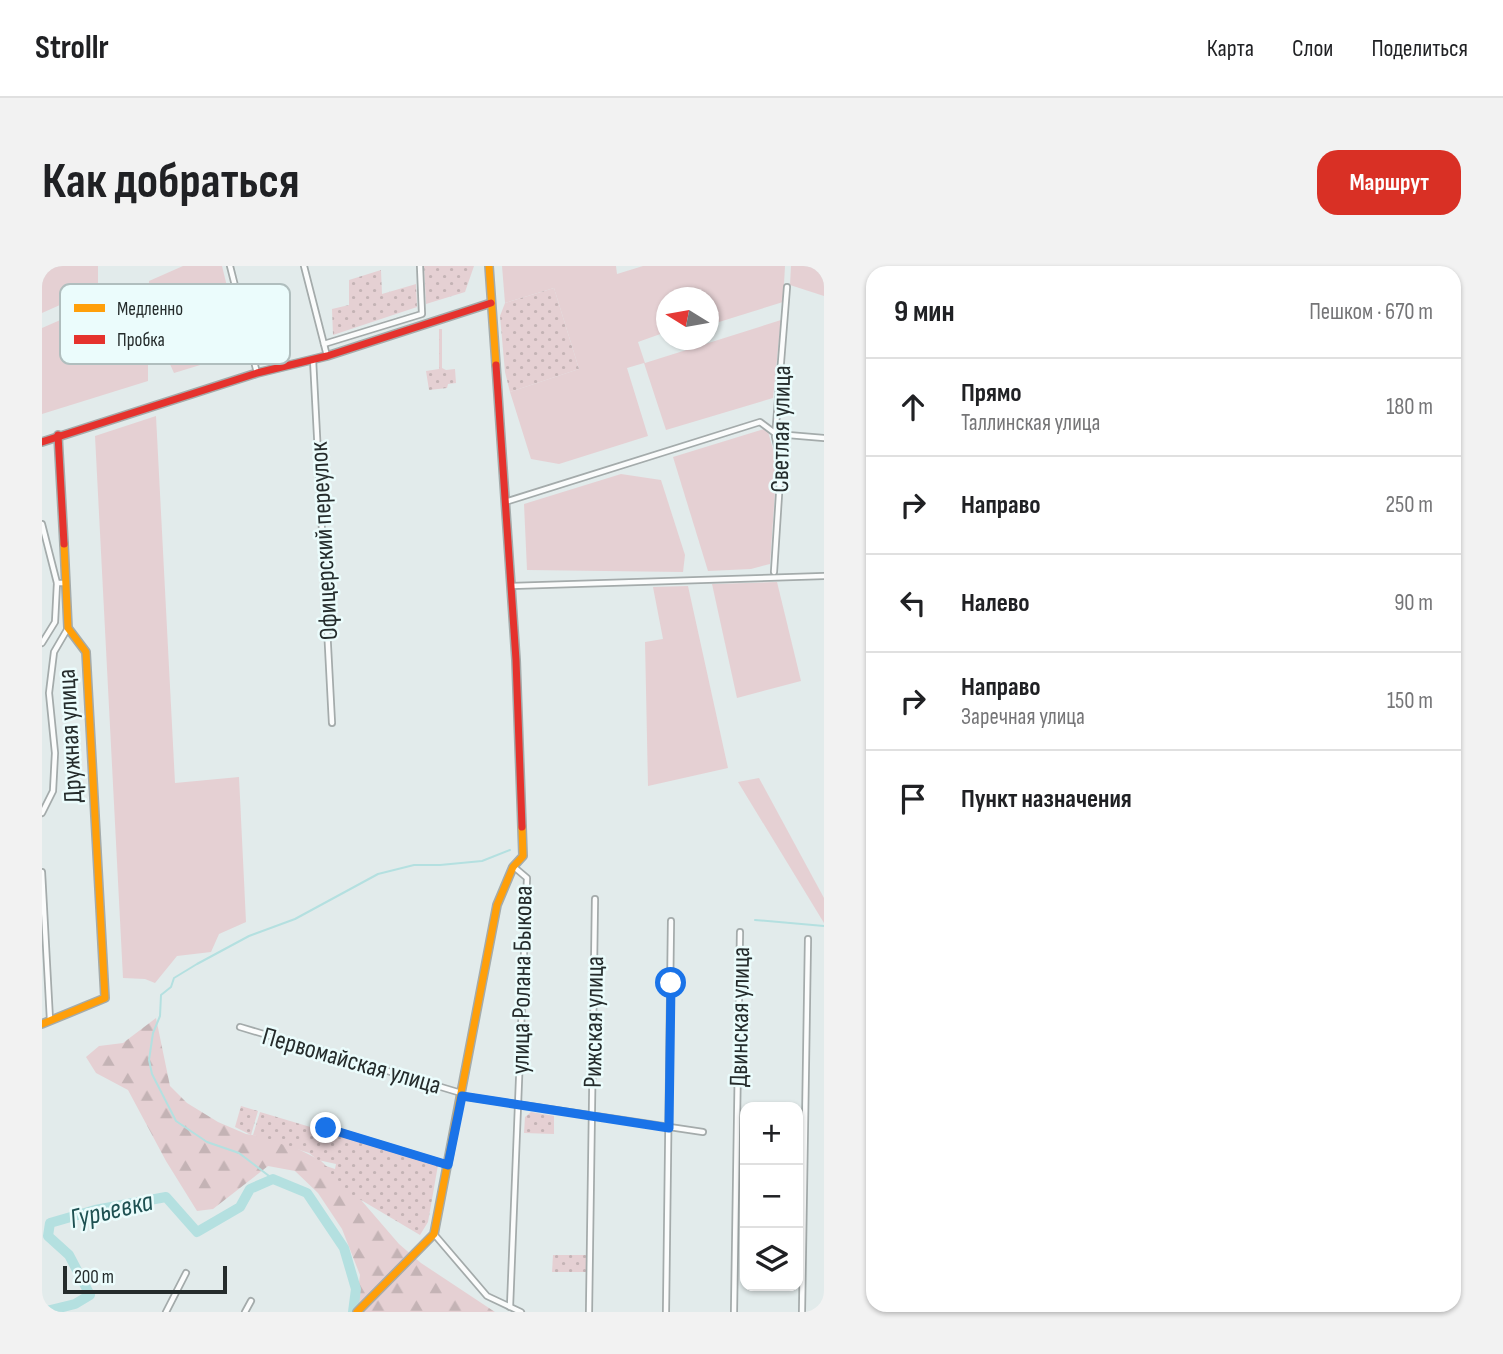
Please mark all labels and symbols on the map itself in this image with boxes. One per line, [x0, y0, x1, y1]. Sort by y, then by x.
legend [60, 284, 290, 364]
north arrow [656, 287, 719, 350]
text: Медленно [117, 298, 183, 321]
text: Пробка [117, 329, 165, 352]
street label: Светлая улица [765, 365, 798, 493]
street label: Офицерский переулок [304, 441, 345, 641]
street label: Дружная улица [52, 668, 89, 804]
street label: улица Ролана Быкова [505, 885, 540, 1075]
street label: Двинская улица [724, 947, 757, 1087]
street label: Рижская улица [578, 956, 611, 1088]
route start [655, 967, 686, 998]
street label: Первомайская улица [259, 1021, 445, 1102]
route end [310, 1112, 341, 1143]
water label: Гурьевка [67, 1185, 157, 1236]
scale bar [63, 1263, 228, 1295]

